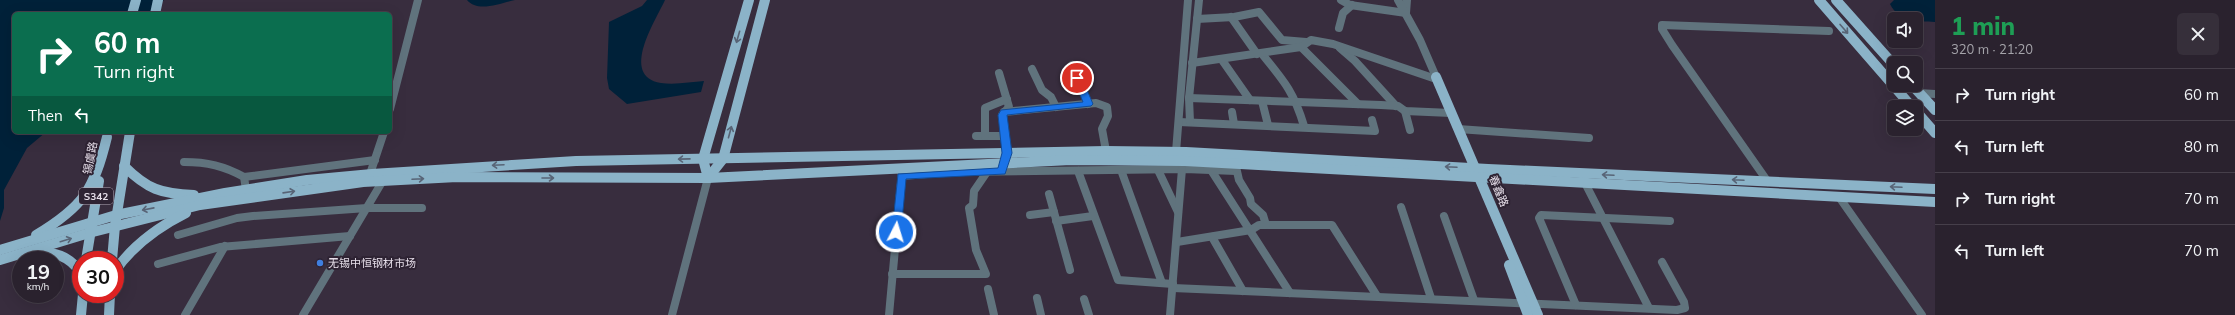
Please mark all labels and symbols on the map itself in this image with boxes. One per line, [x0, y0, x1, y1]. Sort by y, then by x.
one-way arrow [1840, 24, 1849, 35]
one-way arrow [734, 31, 741, 44]
pin [1060, 61, 1094, 95]
one-way arrow [727, 125, 735, 138]
street label: 锡虞路 [80, 140, 100, 176]
one-way arrow [678, 155, 691, 163]
one-way arrow [492, 162, 505, 169]
one-way arrow [1445, 163, 1458, 171]
one-way arrow [1602, 171, 1615, 178]
street label: 春鑫路 [1486, 173, 1512, 209]
one-way arrow [541, 174, 554, 181]
one-way arrow [411, 175, 424, 183]
one-way arrow [1732, 177, 1745, 184]
one-way arrow [1890, 184, 1903, 191]
road number: S342 [79, 188, 113, 204]
one-way arrow [282, 188, 295, 195]
one-way arrow [142, 205, 155, 213]
position arrow [875, 211, 917, 253]
one-way arrow [59, 236, 72, 243]
speed limit sign: 30 [72, 251, 124, 303]
place label: 无锡中恒钢材市场 [328, 256, 416, 270]
marker: 无锡中恒钢材市场 [315, 258, 325, 268]

